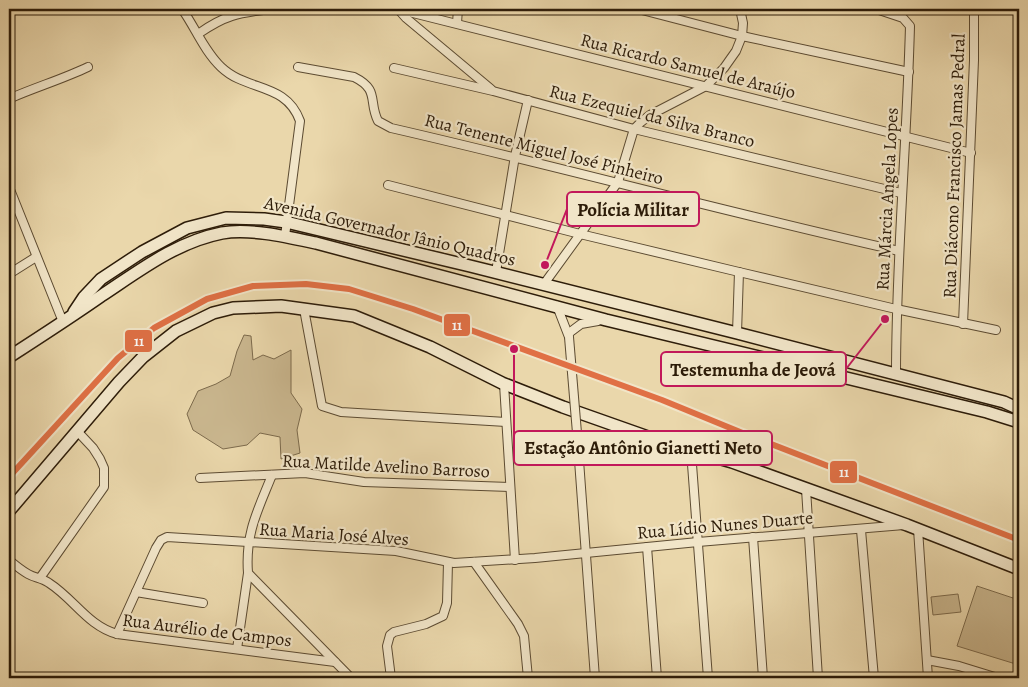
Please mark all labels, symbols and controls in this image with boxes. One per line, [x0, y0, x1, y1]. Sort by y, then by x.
street label: Rua Ricardo Samuel de Araújo [578, 28, 798, 104]
street label: Rua Diácono Francisco Jamas Pedral [937, 33, 971, 299]
street label: Rua Ezequiel da Silva Branco [547, 79, 757, 153]
street label: Rua Márcia Angela Lopes [870, 107, 904, 291]
street label: Rua Tenente Miguel José Pinheiro [422, 108, 666, 190]
street label: Avenida Governador Jânio Quadros [261, 190, 518, 272]
callout: Polícia Militar [567, 192, 699, 226]
text: Polícia Militar [577, 197, 689, 223]
line badge: 11 [443, 313, 471, 337]
text: 11 [452, 316, 462, 335]
line badge: 11 [124, 329, 153, 353]
text: 11 [134, 332, 144, 351]
callout: Testemunha de Jeová [661, 352, 846, 386]
text: Testemunha de Jeová [670, 357, 837, 383]
callout: Estação Antônio Gianetti Neto [514, 431, 772, 465]
text: Estação Antônio Gianetti Neto [524, 435, 762, 461]
street label: Rua Matilde Avelino Barroso [282, 449, 491, 483]
line badge: 11 [829, 460, 858, 484]
text: 11 [839, 463, 849, 482]
street label: Rua Lídio Nunes Duarte [636, 505, 814, 545]
street label: Rua Maria José Alves [258, 517, 410, 551]
street label: Rua Aurélio de Campos [121, 608, 293, 652]

